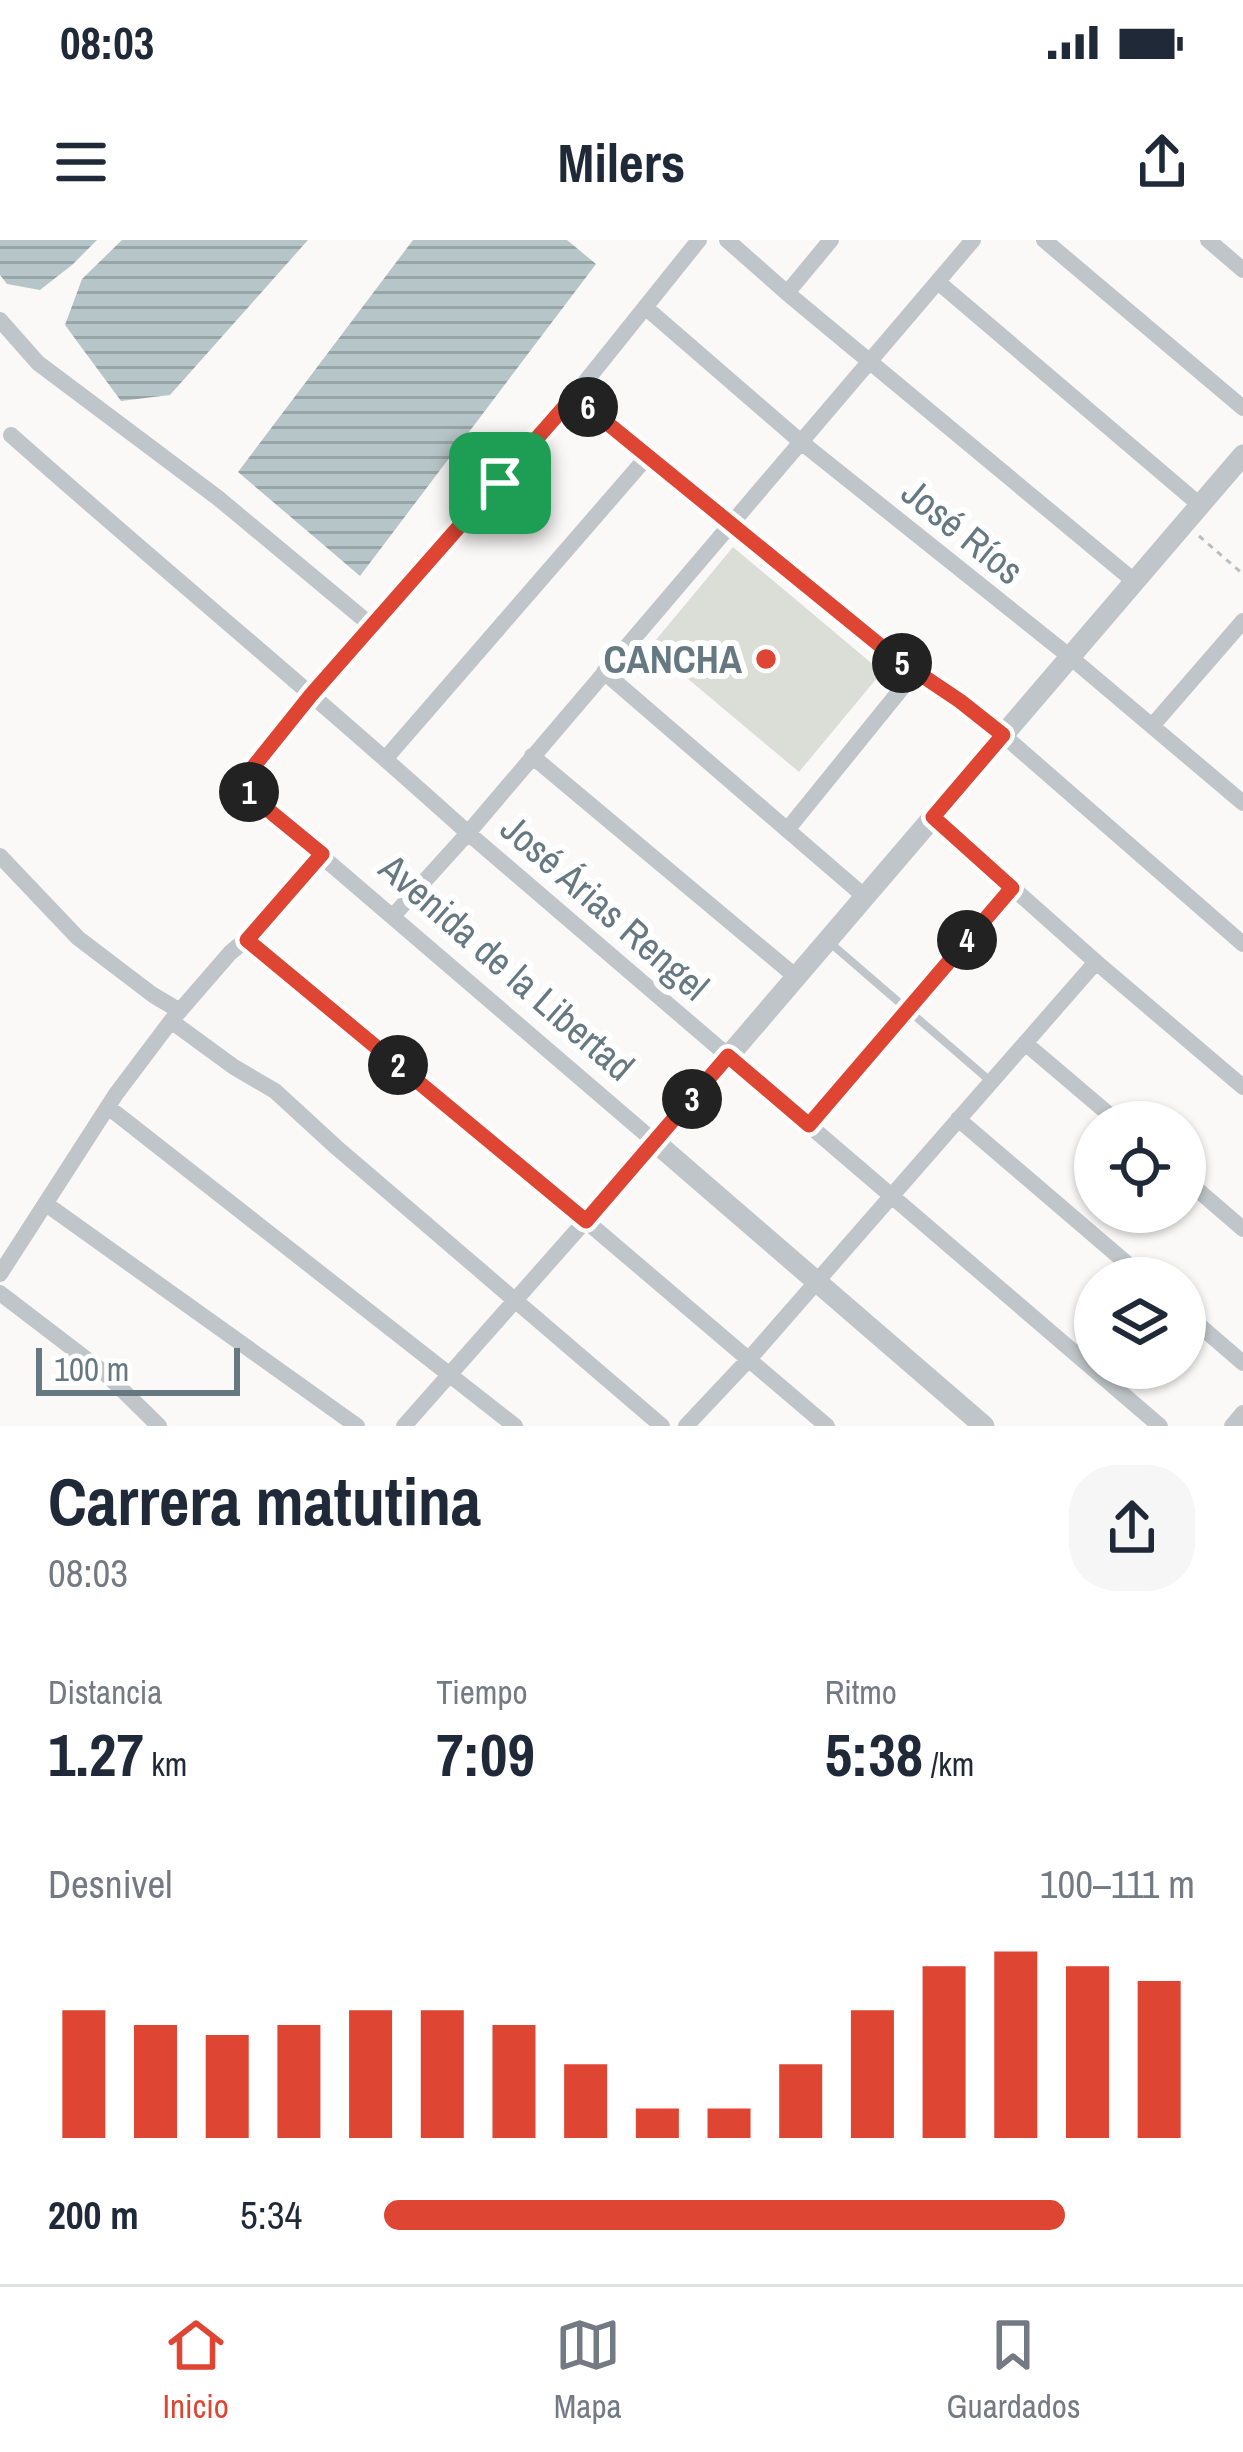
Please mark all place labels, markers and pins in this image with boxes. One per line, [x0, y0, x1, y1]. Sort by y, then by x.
pin: 6 [558, 377, 618, 437]
pin [449, 432, 551, 534]
place label: CANCHA [603, 633, 743, 685]
pin: 5 [872, 633, 932, 693]
marker: CANCHA [753, 646, 779, 672]
pin: 1 [219, 762, 279, 822]
pin: 4 [937, 910, 997, 970]
pin: 2 [368, 1035, 428, 1095]
pin: 3 [662, 1069, 722, 1129]

